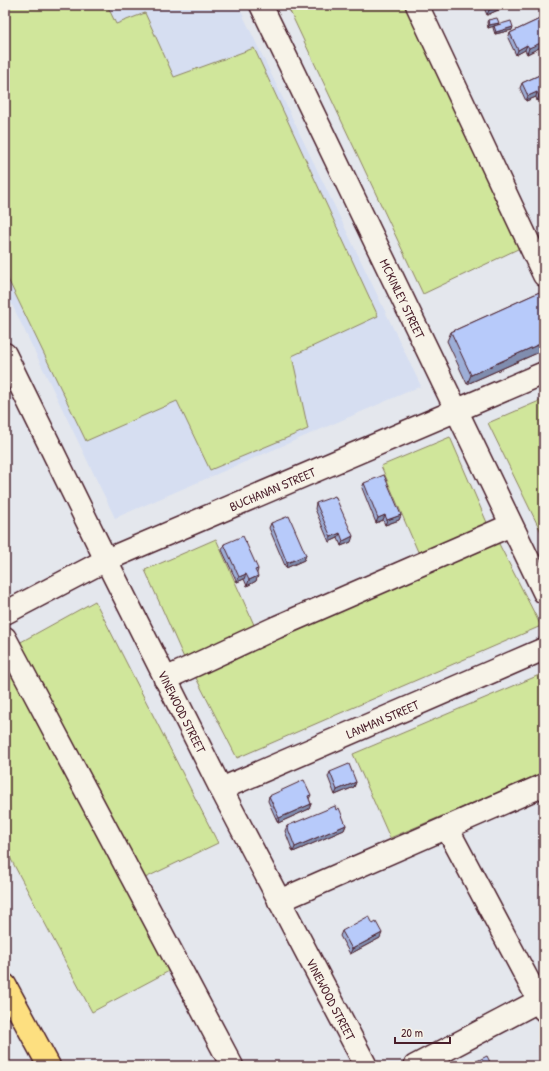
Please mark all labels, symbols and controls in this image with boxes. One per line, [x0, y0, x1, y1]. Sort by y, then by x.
street label: MCKINLEY STREET [376, 256, 430, 342]
street label: BUCHANAN STREET [227, 462, 319, 515]
street label: VINEWOOD STREET [154, 667, 211, 757]
street label: LANMAN STREET [343, 695, 423, 743]
street label: VINEWOOD STREET [302, 955, 360, 1044]
scale bar [395, 1019, 450, 1045]
text: 20 m [401, 1024, 423, 1041]

